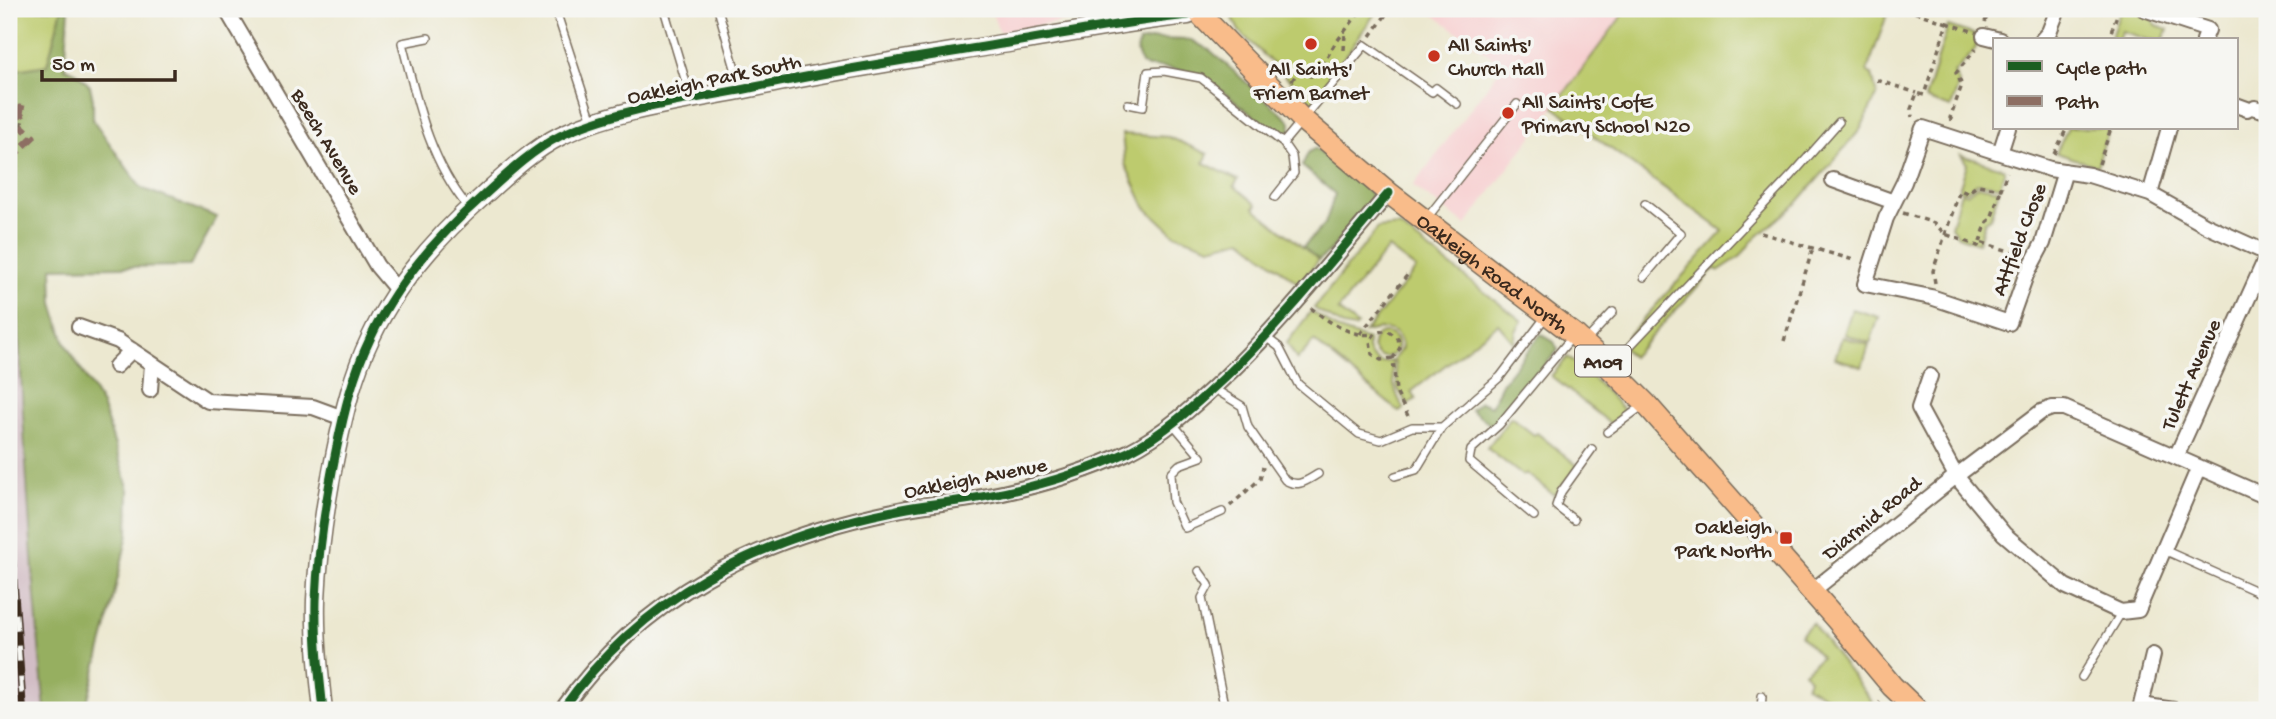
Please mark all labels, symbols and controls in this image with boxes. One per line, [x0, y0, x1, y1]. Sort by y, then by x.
place label: All Saints' Church Hall [1448, 35, 1544, 84]
marker: All Saints' Friern Barnet [1303, 36, 1319, 52]
scale bar [42, 38, 175, 82]
legend [1993, 38, 2238, 130]
marker: All Saints' Church Hall [1426, 48, 1442, 64]
street label: Oakleigh Park South [625, 51, 804, 112]
text: 50 m [52, 54, 95, 79]
text: Cycle path [2056, 58, 2147, 83]
place label: All Saints' Friern Barnet [1252, 59, 1371, 108]
street label: Beech Avenue [283, 85, 367, 201]
place label: All Saints' CofE Primary School N20 [1521, 92, 1690, 141]
text: Path [2055, 92, 2099, 117]
marker: All Saints' CofE Primary School N20 [1500, 105, 1516, 121]
street label: Attfield Close [1988, 179, 2055, 300]
street label: Oakleigh Road North [1410, 209, 1572, 341]
street label: Tulett Avenue [2157, 315, 2229, 436]
road number: A109 [1575, 346, 1631, 376]
street label: Oakleigh Avenue [902, 454, 1050, 507]
street label: Diarmid Road [1817, 471, 1929, 568]
place label: Oakleigh Park North [1674, 517, 1772, 566]
marker: Oakleigh Park North [1778, 530, 1794, 546]

